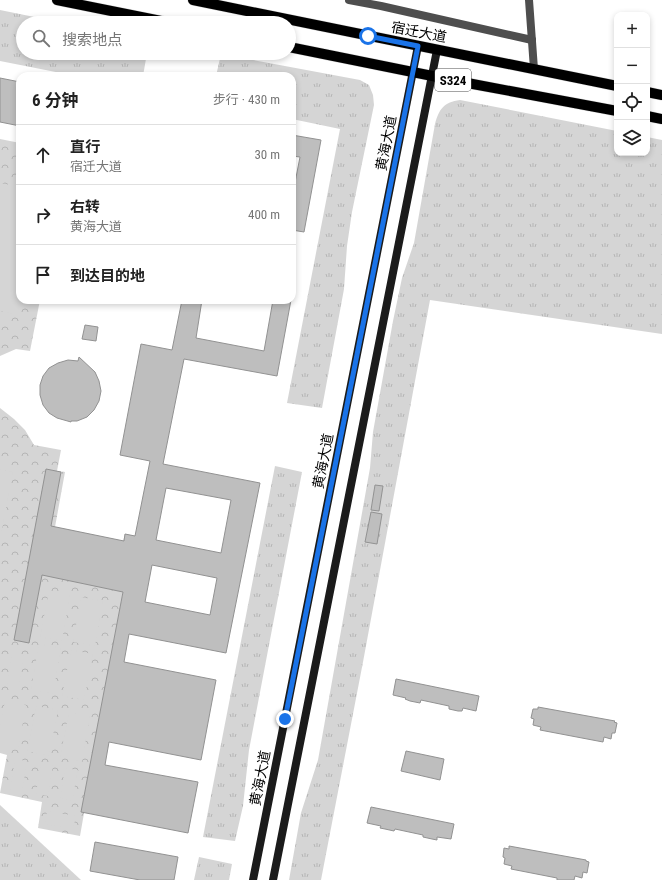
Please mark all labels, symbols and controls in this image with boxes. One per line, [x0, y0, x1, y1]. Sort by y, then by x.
map controls [614, 12, 650, 156]
button: + [614, 12, 650, 48]
search box [16, 16, 296, 60]
street label: 宿迁大道 [390, 19, 448, 45]
icon: search [30, 27, 52, 49]
route start [359, 27, 377, 45]
text: 搜索地点 [62, 31, 122, 49]
button: − [614, 48, 650, 84]
road number: S324 [435, 69, 471, 91]
button: locate [614, 84, 650, 120]
text: 6 分钟 [32, 90, 79, 110]
text: 步行 · 430 m [213, 92, 280, 107]
street label: 黄海大道 [373, 114, 399, 172]
button: layers [614, 120, 650, 156]
text: 直行 [70, 138, 100, 156]
icon: ahead [32, 144, 54, 166]
text: 30 m [254, 147, 280, 162]
text: 宿迁大道 [70, 159, 122, 174]
text: 右转 [70, 198, 100, 216]
icon: right [32, 204, 54, 226]
text: 400 m [248, 207, 280, 222]
text: 黄海大道 [70, 219, 122, 234]
icon: arrive [32, 264, 54, 286]
text: 到达目的地 [70, 267, 145, 285]
street label: 黄海大道 [310, 432, 336, 490]
route end [276, 710, 294, 728]
street label: 黄海大道 [247, 749, 273, 807]

